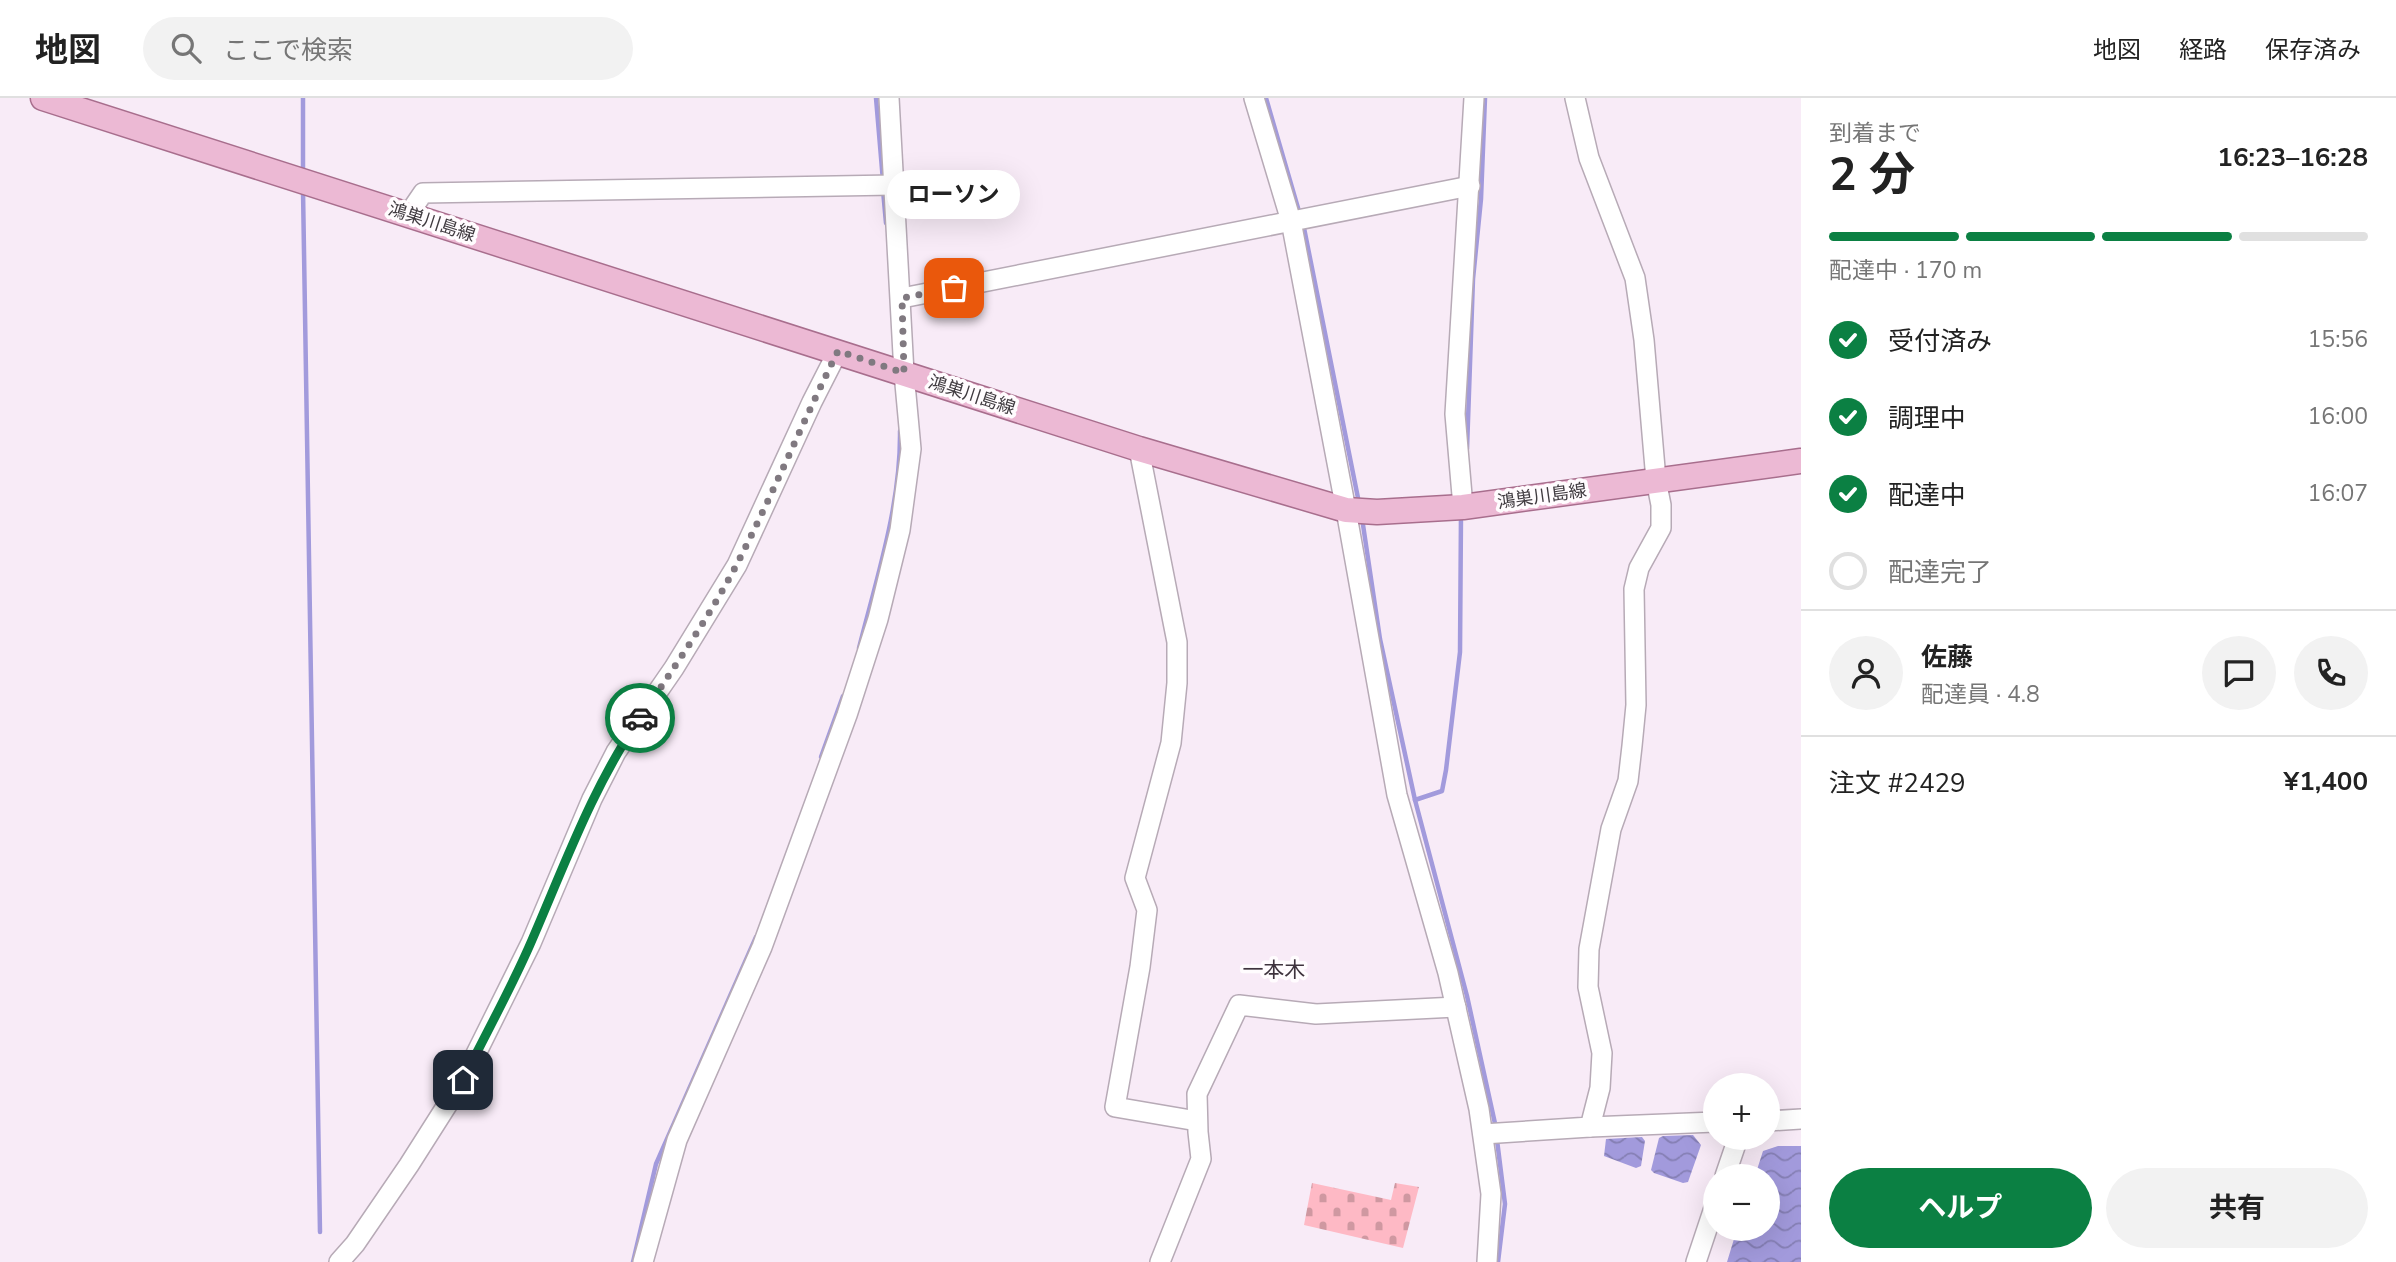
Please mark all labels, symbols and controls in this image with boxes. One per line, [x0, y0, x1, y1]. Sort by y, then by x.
search box [143, 17, 633, 80]
text: 地図 [35, 28, 101, 73]
icon: search [167, 29, 205, 67]
text: ここで検索 [223, 33, 353, 68]
text: 地図 [2093, 34, 2141, 66]
text: 経路 [2179, 34, 2227, 66]
text: 保存済み [2265, 34, 2361, 66]
text: 到着まで [1829, 118, 1921, 149]
text: 16:23–16:28 [2217, 140, 2368, 175]
text: 2 分 [1829, 143, 1915, 206]
callout: ローソン [888, 169, 1020, 218]
text: ローソン [908, 179, 1000, 210]
street label: 鴻巣川島線 [385, 197, 479, 247]
text: 配達中 · 170 m [1829, 255, 1982, 286]
pin [924, 258, 984, 318]
icon: bag [935, 269, 973, 307]
icon: check [1829, 321, 1867, 359]
text: 受付済み [1888, 324, 1992, 359]
text: 15:56 [2308, 324, 2368, 355]
street label: 鴻巣川島線 [925, 370, 1019, 420]
icon: check [1829, 398, 1867, 436]
text: 調理中 [1888, 401, 1966, 436]
text: 16:00 [2308, 401, 2368, 432]
icon: check [1829, 475, 1867, 513]
street label: 鴻巣川島線 [1496, 478, 1588, 514]
text: 配達中 [1888, 478, 1966, 513]
text: 16:07 [2308, 478, 2368, 509]
text: 配達完了 [1888, 555, 1992, 590]
button: person [1829, 636, 1903, 710]
button: chat [2202, 636, 2276, 710]
button: phone [2294, 636, 2368, 710]
text: 佐藤 [1921, 640, 1973, 675]
text: 配達員 · 4.8 [1921, 679, 2040, 710]
courier [605, 683, 675, 753]
icon: car [621, 699, 659, 737]
text: ¥1,400 [2284, 764, 2368, 799]
text: 注文 #2429 [1829, 766, 1966, 801]
district label: 一本木 [1243, 956, 1306, 984]
pin [433, 1050, 493, 1110]
icon: home [444, 1061, 482, 1099]
map controls [1703, 1073, 1780, 1241]
button: + [1703, 1073, 1780, 1150]
button: − [1703, 1164, 1780, 1241]
button: ヘルプ [1829, 1168, 2092, 1248]
button: 共有 [2106, 1168, 2368, 1248]

